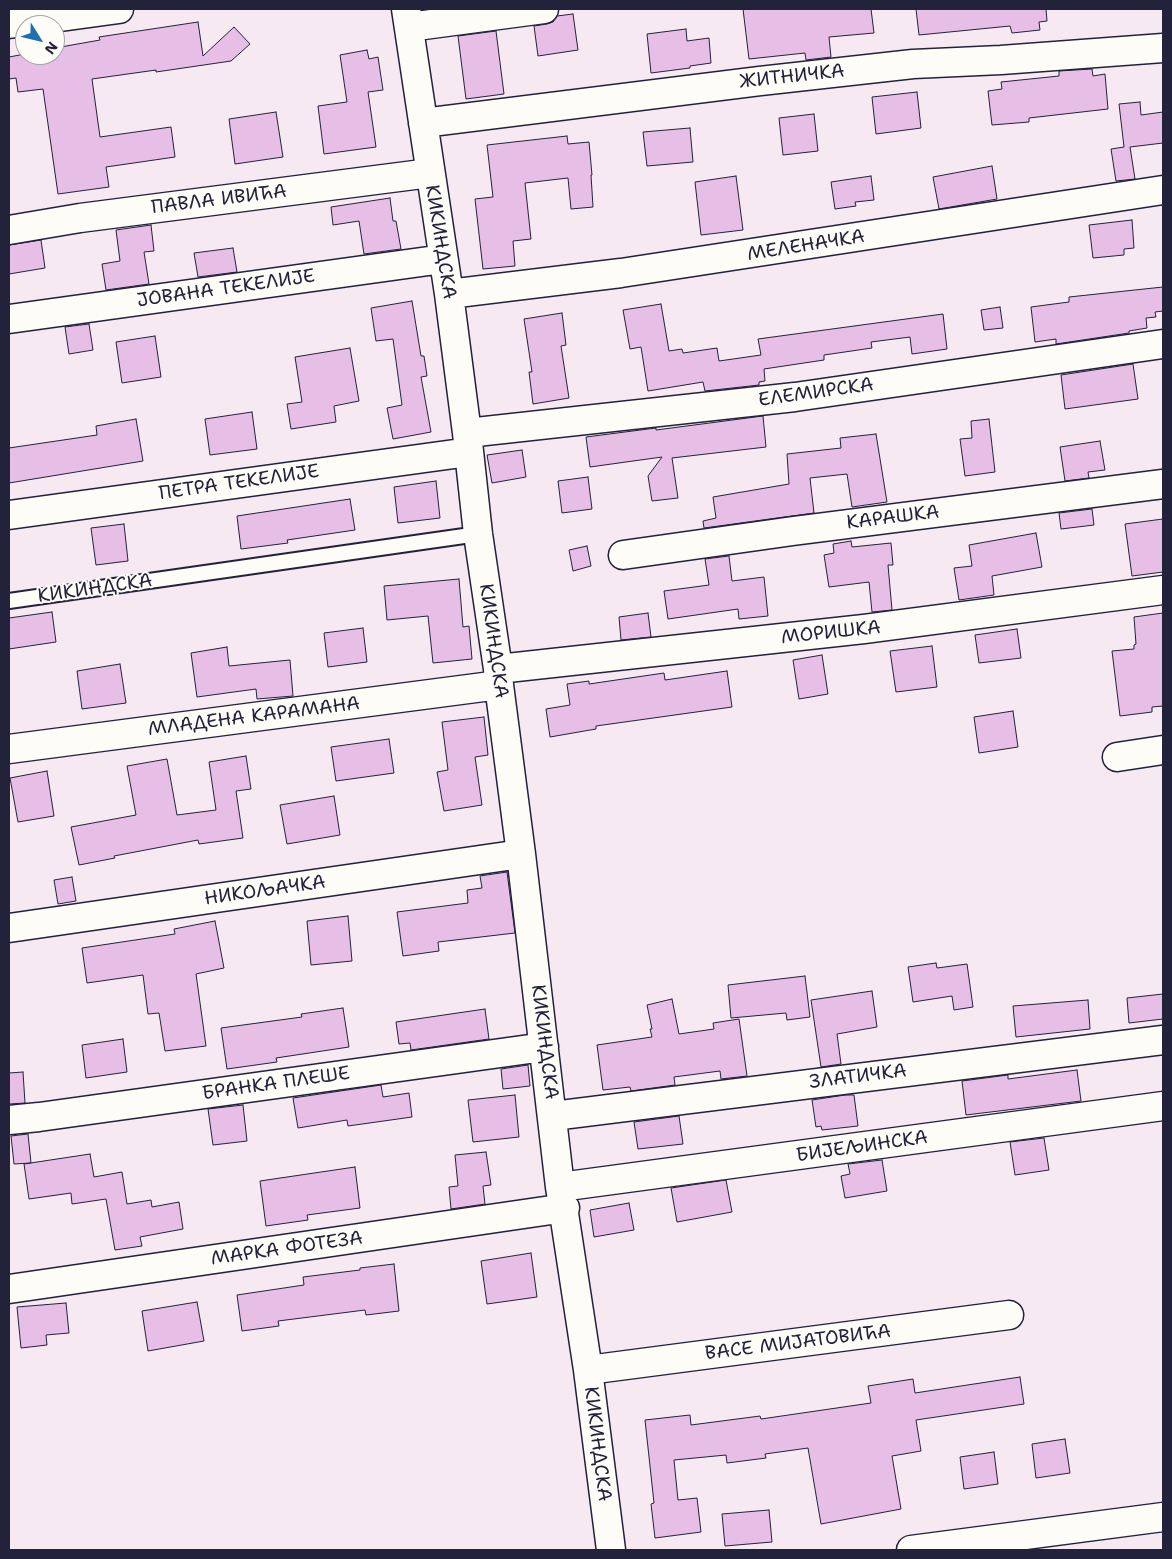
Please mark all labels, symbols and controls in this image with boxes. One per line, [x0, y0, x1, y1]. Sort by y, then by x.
north arrow [15, 15, 65, 65]
text: N [41, 38, 62, 58]
street label: ЖИТНИЧКА [738, 60, 846, 94]
street label: ПАВЛА ИВИЋА [150, 180, 288, 220]
street label: КИКИНДСКА [420, 183, 460, 301]
street label: МЕЛЕНАЧКА [746, 225, 866, 267]
street label: ЈОВАНА ТЕКЕЛИЈЕ [135, 265, 317, 313]
street label: ЕЛЕМИРСКА [757, 374, 875, 412]
street label: ПЕТРА ТЕКЕЛИЈЕ [157, 460, 321, 506]
street label: КАРАШКА [845, 501, 941, 535]
street label: КИКИНДСКА [36, 570, 154, 608]
street label: КИКИНДСКА [474, 582, 512, 700]
street label: МОРИШКА [780, 616, 882, 650]
street label: МЛАДЕНА КАРАМАНА [147, 693, 361, 741]
street label: НИКОЉАЧКА [203, 871, 327, 911]
street label: КИКИНДСКА [526, 983, 562, 1101]
street label: ЗЛАТИЧКА [808, 1060, 908, 1094]
street label: БРАНКА ПЛЕШЕ [201, 1062, 351, 1106]
street label: БИЈЕЉИНСКА [795, 1126, 929, 1168]
street label: МАРКА ФОТЕЗА [210, 1227, 364, 1271]
street label: ВАСЕ МИЈАТОВИЋА [704, 1320, 892, 1366]
street label: КИКИНДСКА [579, 1385, 615, 1503]

